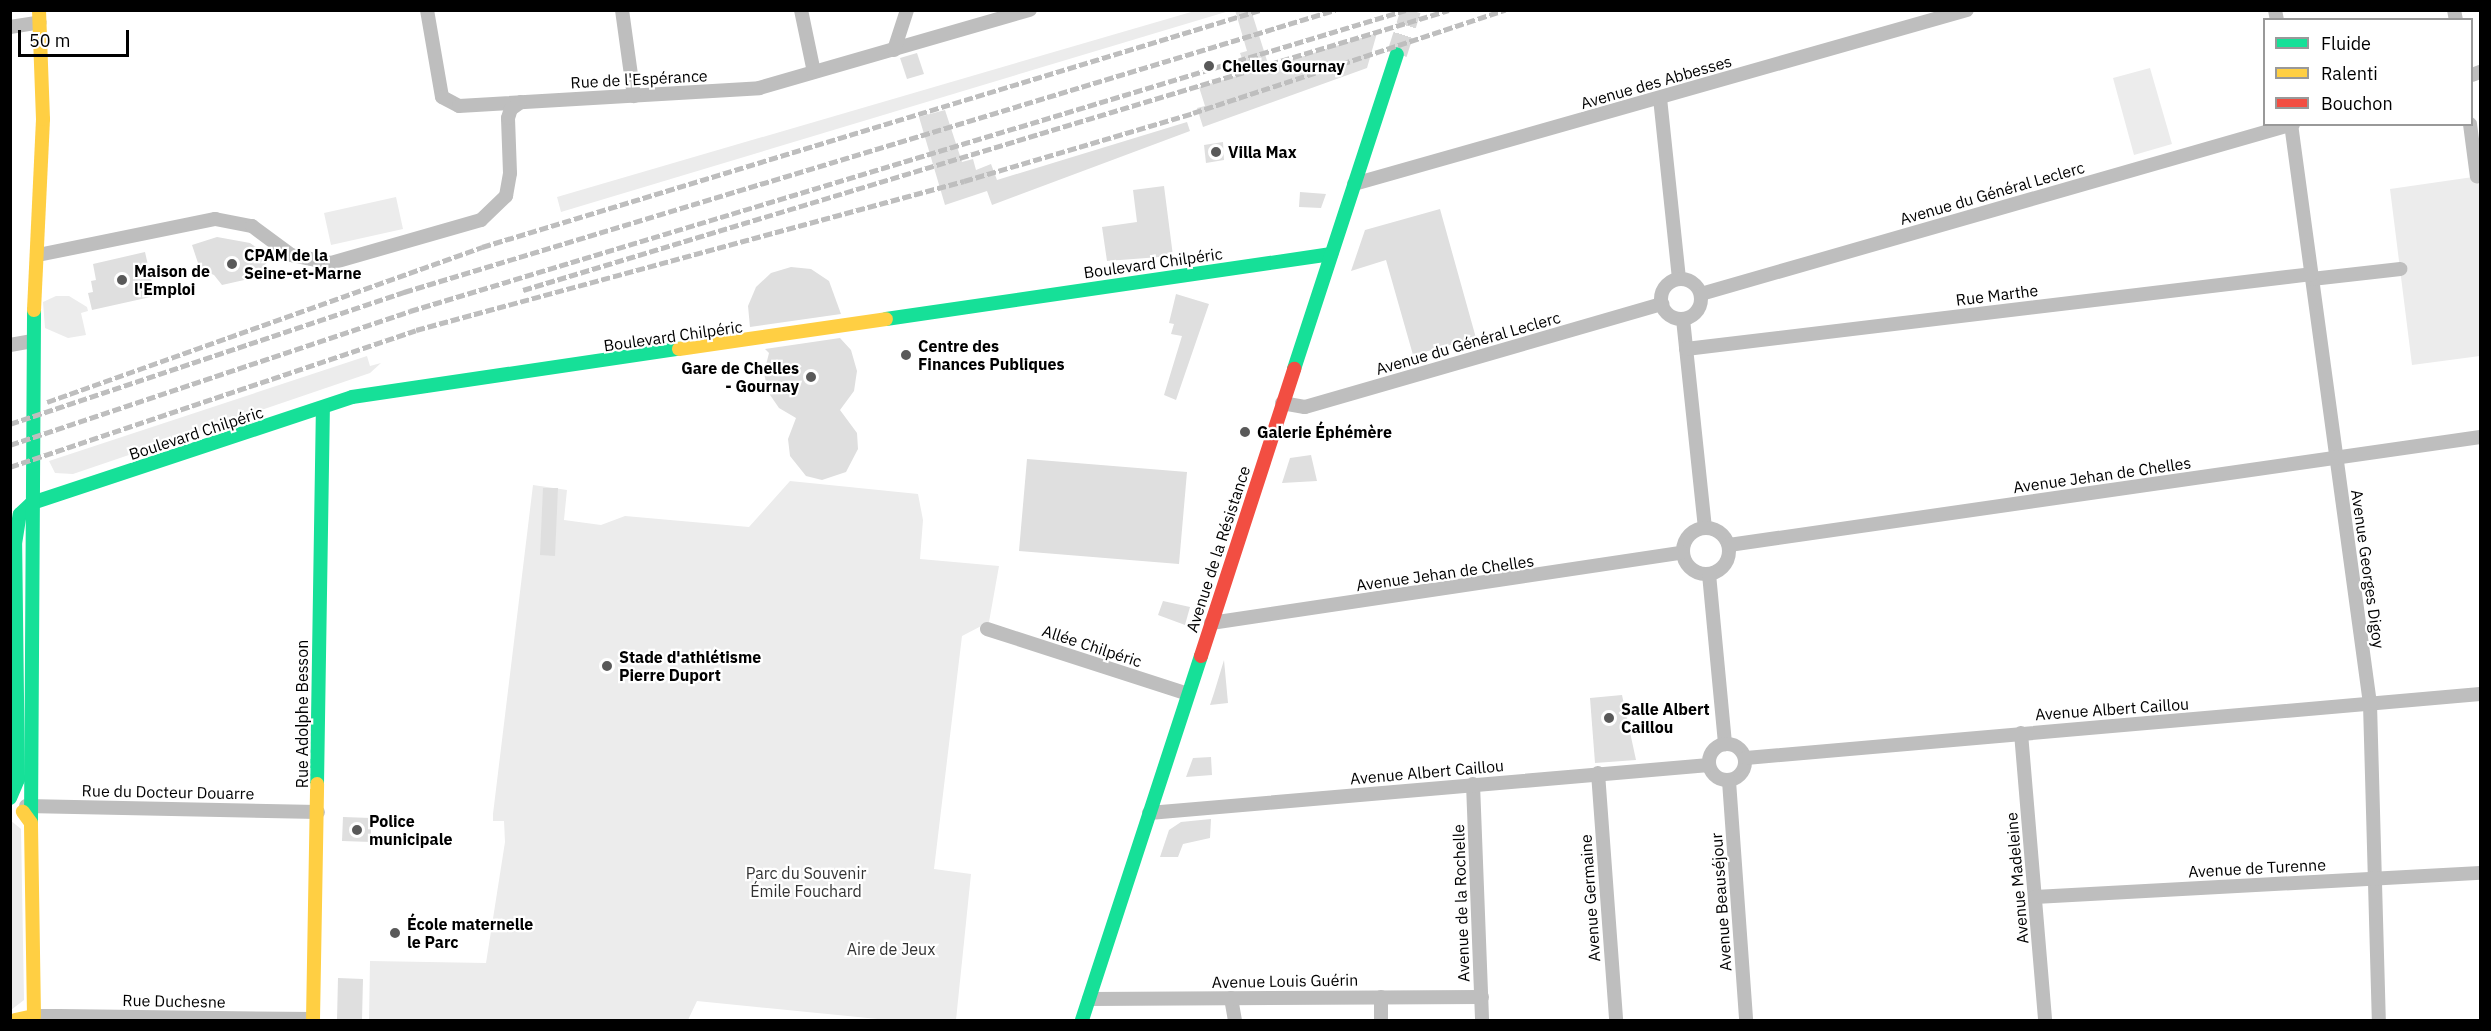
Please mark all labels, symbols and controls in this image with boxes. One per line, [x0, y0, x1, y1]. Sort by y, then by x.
scale bar [21, 18, 132, 56]
legend [2263, 18, 2473, 126]
text: 50 m [29, 29, 71, 52]
text: Fluide [2321, 32, 2371, 55]
street label: Avenue des Abbesses [1578, 51, 1734, 113]
place label: Chelles Gournay [1222, 56, 1345, 76]
marker: Chelles Gournay [1200, 57, 1218, 75]
text: Ralenti [2321, 62, 2378, 85]
street label: Rue de l'Espérance [570, 66, 708, 92]
text: Bouchon [2321, 92, 2393, 115]
place label: Villa Max [1228, 142, 1297, 162]
marker: Villa Max [1209, 145, 1223, 159]
street label: Avenue du Général Leclerc [1897, 157, 2087, 229]
street label: Boulevard Chilpéric [1082, 244, 1224, 282]
place label: CPAM de la Seine-et-Marne [244, 245, 361, 283]
marker: CPAM de la Seine-et-Marne [225, 257, 239, 271]
place label: Maison de l'Emploi [134, 261, 210, 299]
marker: Maison de l'Emploi [115, 273, 129, 287]
street label: Rue Marthe [1955, 280, 2039, 310]
street label: Avenue du Général Leclerc [1373, 307, 1563, 379]
street label: Boulevard Chilpéric [602, 317, 744, 355]
place label: Centre des Finances Publiques [918, 336, 1065, 374]
marker: Centre des Finances Publiques [899, 348, 913, 362]
place label: Gare de Chelles - Gournay [681, 358, 799, 396]
marker: Gare de Chelles - Gournay [804, 370, 818, 384]
street label: Boulevard Chilpéric [126, 402, 266, 464]
place label: Galerie Éphémère [1257, 422, 1392, 442]
marker: Galerie Éphémère [1238, 425, 1252, 439]
street label: Avenue Jehan de Chelles [2012, 453, 2192, 497]
street label: Avenue de la Résistance [1182, 463, 1254, 635]
street label: Avenue Georges Digoy [2347, 488, 2389, 650]
street label: Avenue Jehan de Chelles [1355, 551, 1535, 595]
street label: Allée Chilpéric [1040, 621, 1144, 671]
street label: Rue Adolphe Besson [292, 640, 312, 788]
place label: Stade d'athlétisme Pierre Duport [619, 647, 761, 685]
marker: Stade d'athlétisme Pierre Duport [600, 659, 614, 673]
street label: Avenue Albert Caillou [2034, 694, 2190, 724]
place label: Salle Albert Caillou [1621, 699, 1710, 737]
marker: Salle Albert Caillou [1602, 711, 1616, 725]
street label: Avenue Albert Caillou [1349, 756, 1505, 788]
street label: Rue du Docteur Douarre [82, 781, 254, 803]
place label: Police municipale [369, 811, 452, 849]
street label: Avenue Madeleine [2002, 812, 2032, 944]
marker: Police municipale [350, 823, 364, 837]
street label: Avenue de la Rochelle [1449, 824, 1473, 982]
street label: Avenue Beauséjour [1707, 832, 1735, 972]
street label: Avenue Germaine [1576, 834, 1604, 962]
street label: Avenue de Turenne [2188, 855, 2326, 881]
park label: Parc du Souvenir Émile Fouchard [746, 863, 866, 901]
place label: École maternelle le Parc [407, 914, 533, 952]
marker: École maternelle le Parc [388, 926, 402, 940]
park label: Aire de Jeux [847, 939, 935, 959]
street label: Avenue Louis Guérin [1212, 970, 1358, 992]
street label: Rue Duchesne [122, 991, 226, 1011]

